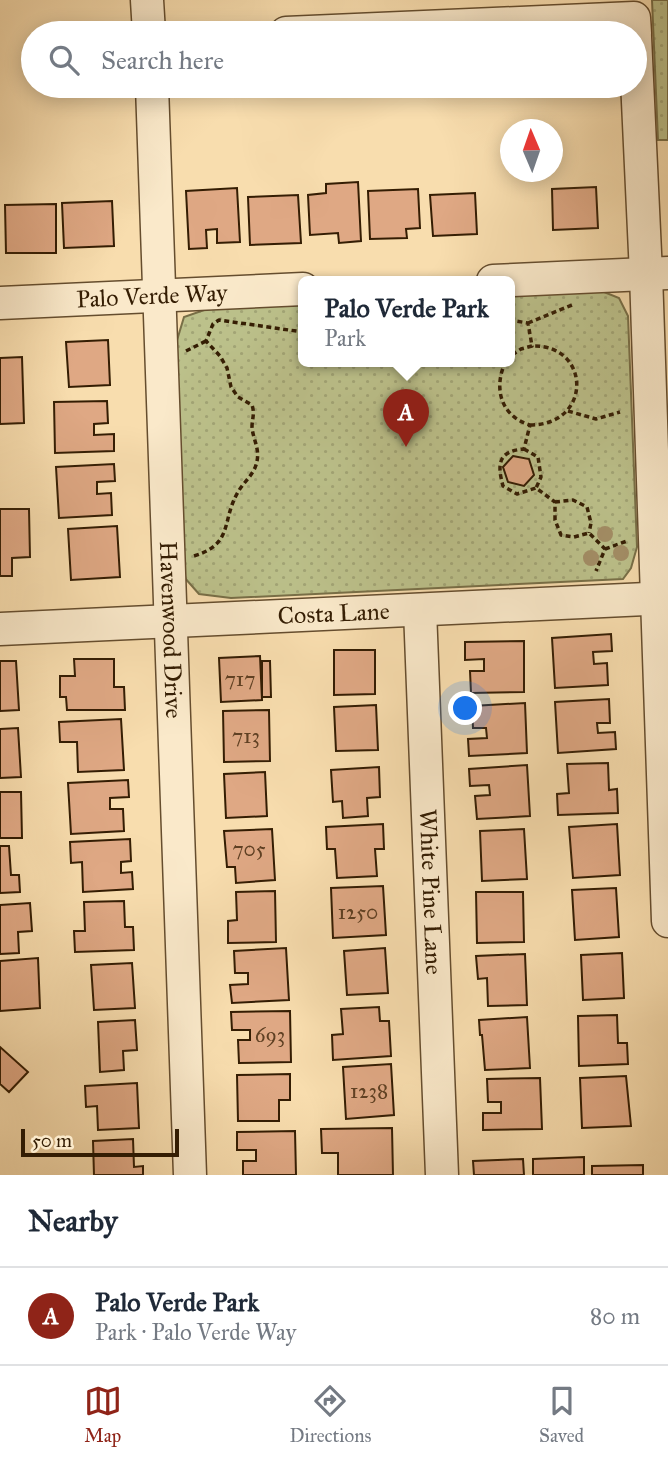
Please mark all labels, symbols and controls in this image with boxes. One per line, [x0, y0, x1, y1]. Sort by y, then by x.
search box [21, 21, 647, 98]
icon: search [45, 41, 83, 79]
text: Search here [101, 44, 224, 76]
north arrow [500, 119, 563, 182]
popup [298, 276, 515, 367]
street label: Palo Verde Way [76, 277, 229, 314]
text: Palo Verde Park [324, 292, 489, 324]
text: Park [324, 324, 366, 352]
pin: A [383, 389, 429, 447]
street label: Havenwood Drive [153, 540, 189, 719]
street label: Costa Lane [277, 596, 390, 631]
house number: 717 [225, 666, 255, 692]
your location [448, 691, 482, 725]
house number: 713 [232, 723, 260, 749]
street label: White Pine Lane [413, 808, 449, 975]
house number: 705 [232, 836, 266, 862]
house number: 1250 [338, 899, 378, 925]
house number: 693 [255, 1022, 285, 1048]
house number: 1238 [350, 1078, 388, 1104]
scale bar [21, 1126, 178, 1158]
text: 50 m [32, 1129, 72, 1152]
text: Nearby [28, 1203, 118, 1239]
text: Palo Verde Park [95, 1286, 259, 1318]
text: A [43, 1302, 59, 1330]
text: 80 m [590, 1302, 640, 1330]
text: Park · Palo Verde Way [95, 1318, 296, 1346]
tab: Map [84, 1382, 122, 1447]
tab: Directions [289, 1382, 371, 1447]
tab: Saved [539, 1382, 584, 1447]

